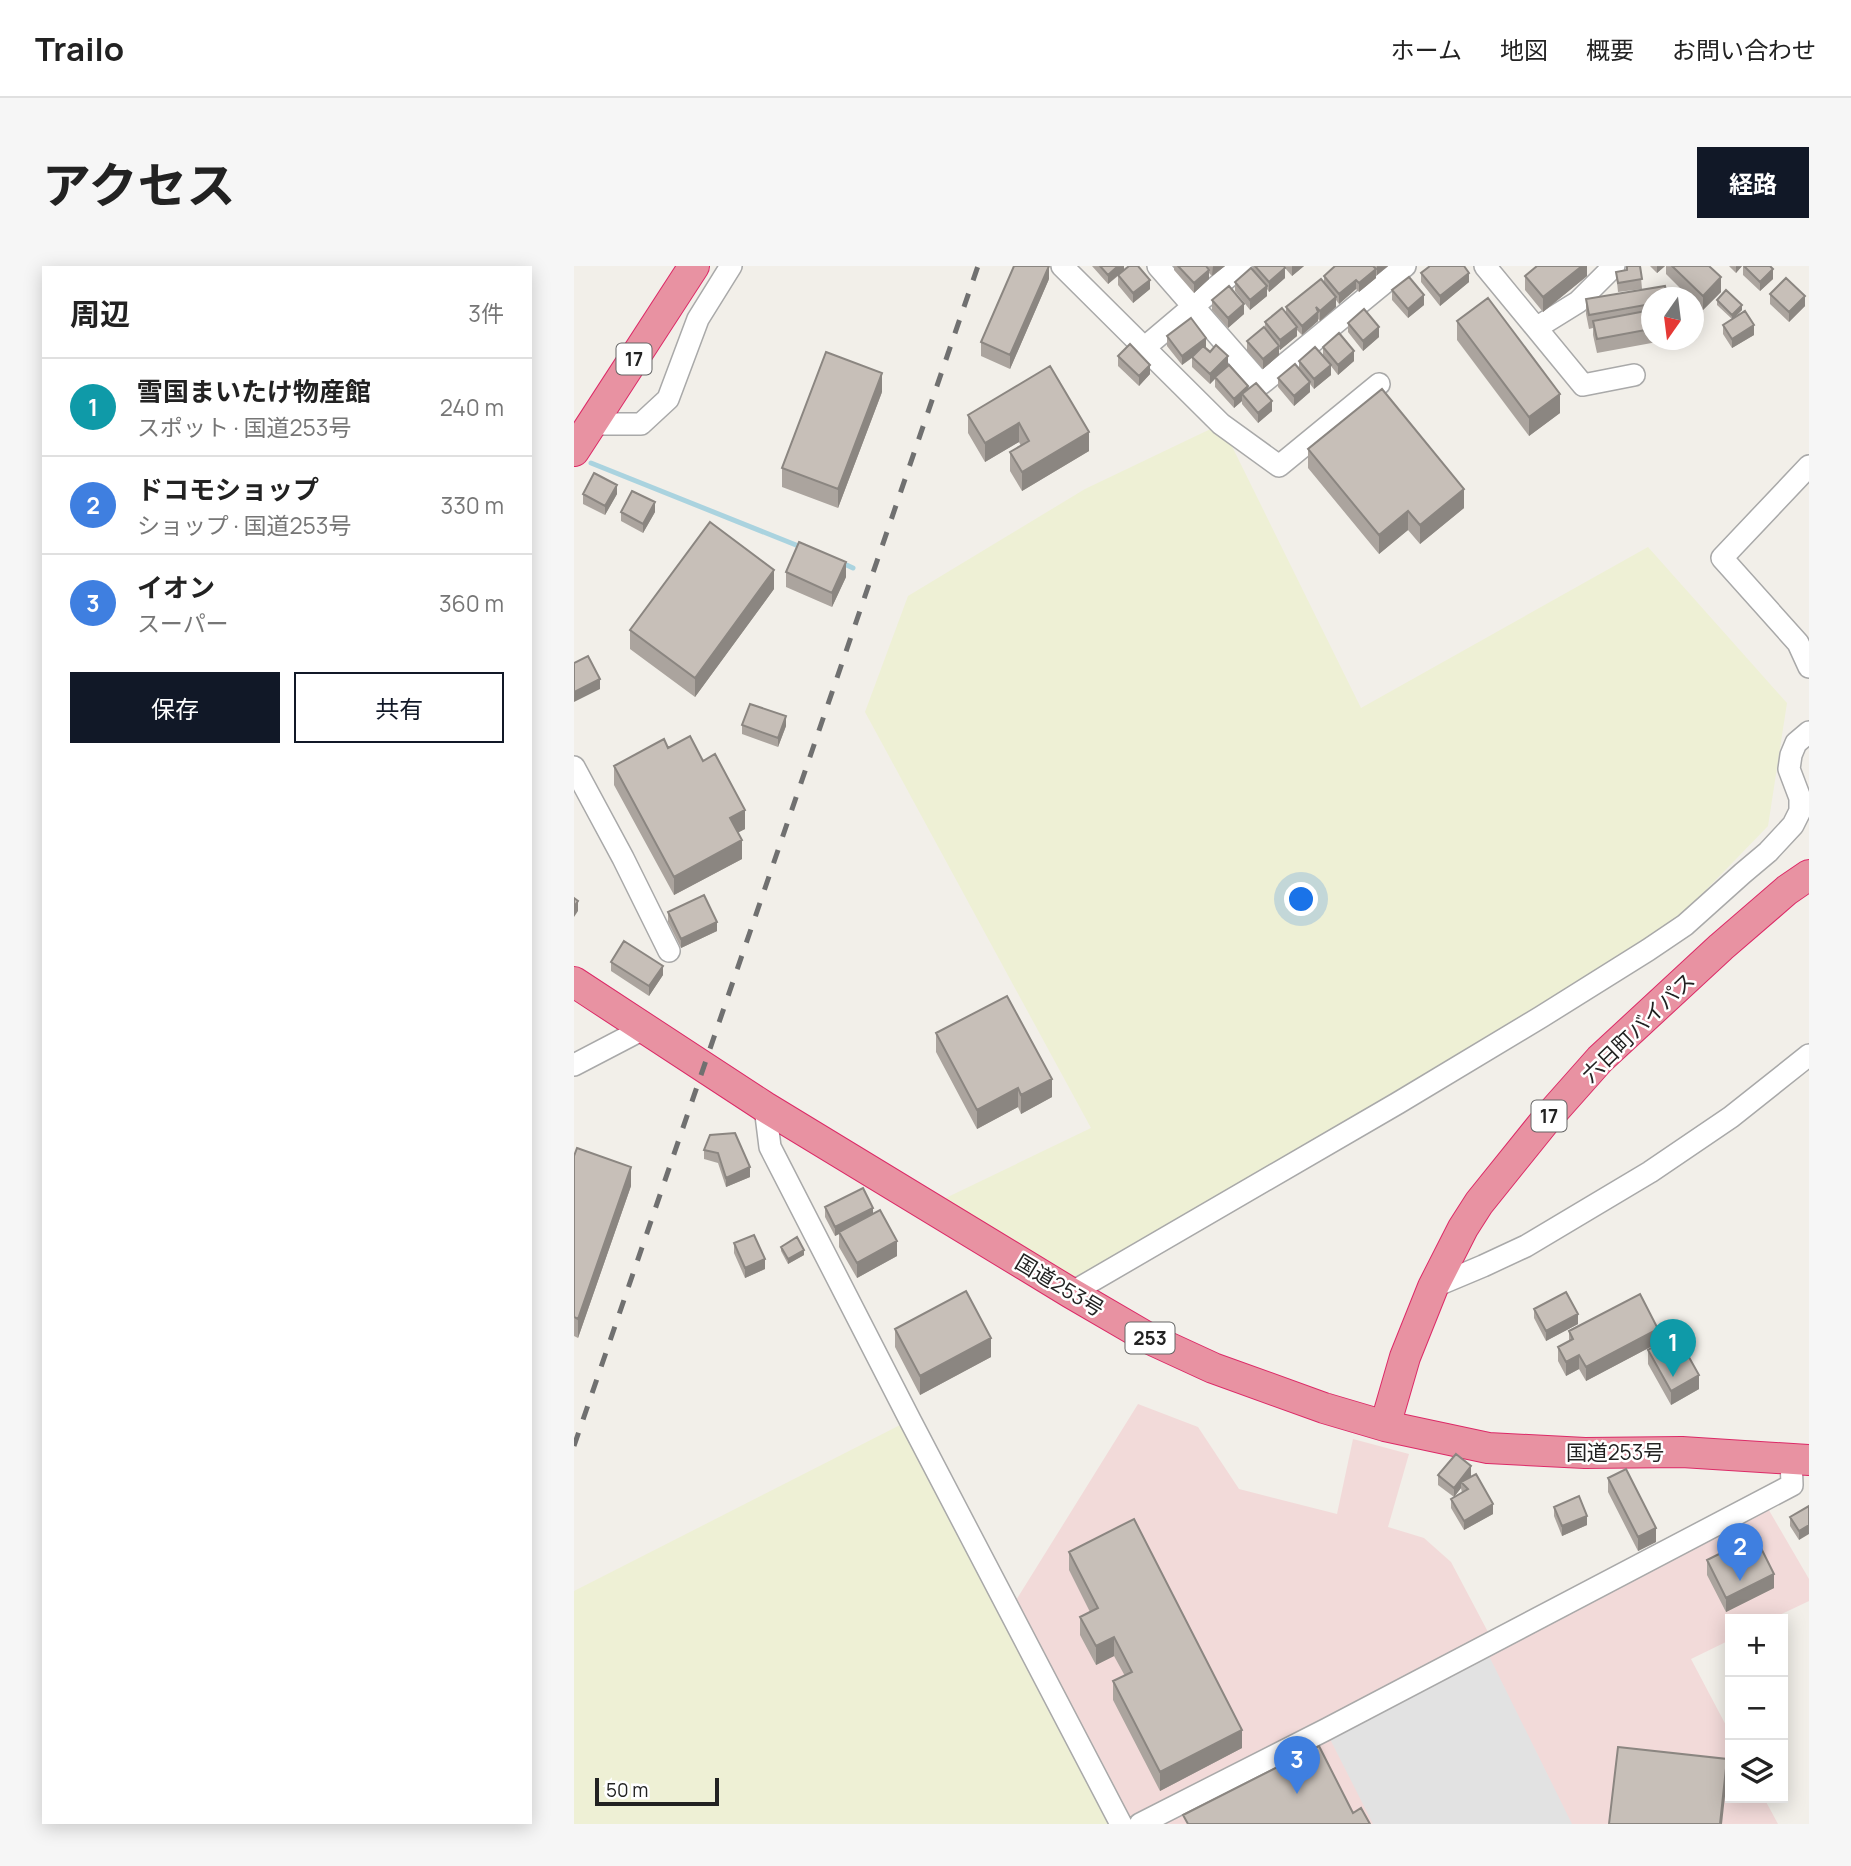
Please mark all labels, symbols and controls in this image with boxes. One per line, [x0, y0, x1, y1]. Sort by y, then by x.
text: Trailo [35, 26, 124, 71]
text: ホーム [1391, 33, 1462, 66]
text: 地図 [1500, 33, 1548, 66]
text: 概要 [1586, 33, 1634, 66]
text: お問い合わせ [1672, 33, 1816, 66]
button: 経路 [1697, 147, 1809, 218]
text: アクセス [42, 151, 236, 218]
north arrow [1641, 287, 1704, 350]
text: 周辺 [70, 293, 130, 334]
text: 3件 [468, 297, 504, 329]
road number: 17 [616, 344, 652, 374]
text: 雪国まいたけ物産館 [137, 373, 371, 409]
text: 1 [88, 391, 98, 423]
text: 240 m [440, 391, 504, 423]
text: スポット · 国道253号 [137, 411, 352, 443]
text: ドコモショップ [137, 471, 319, 507]
text: 2 [86, 489, 100, 521]
text: 330 m [440, 489, 504, 521]
text: ショップ · 国道253号 [137, 509, 352, 541]
text: イオン [137, 569, 215, 605]
text: 3 [86, 587, 100, 619]
text: 360 m [439, 587, 504, 619]
text: スーパー [137, 607, 229, 639]
button: 保存 [70, 672, 280, 743]
button: 共有 [294, 672, 504, 743]
your location [1284, 882, 1318, 916]
street label: 六日町バイパス [1576, 966, 1700, 1088]
road number: 17 [1532, 1100, 1566, 1132]
street label: 国道253号 [1010, 1248, 1110, 1322]
pin: 1 [1650, 1319, 1696, 1377]
road number: 253 [1126, 1322, 1174, 1354]
street label: 国道253号 [1566, 1438, 1664, 1466]
pin: 2 [1717, 1523, 1763, 1581]
map controls [1725, 1614, 1788, 1803]
button: + [1725, 1614, 1788, 1677]
button: − [1725, 1677, 1788, 1740]
pin: 3 [1274, 1736, 1320, 1794]
button: layers [1725, 1740, 1788, 1803]
scale bar [595, 1775, 719, 1807]
text: 50 m [606, 1777, 648, 1803]

